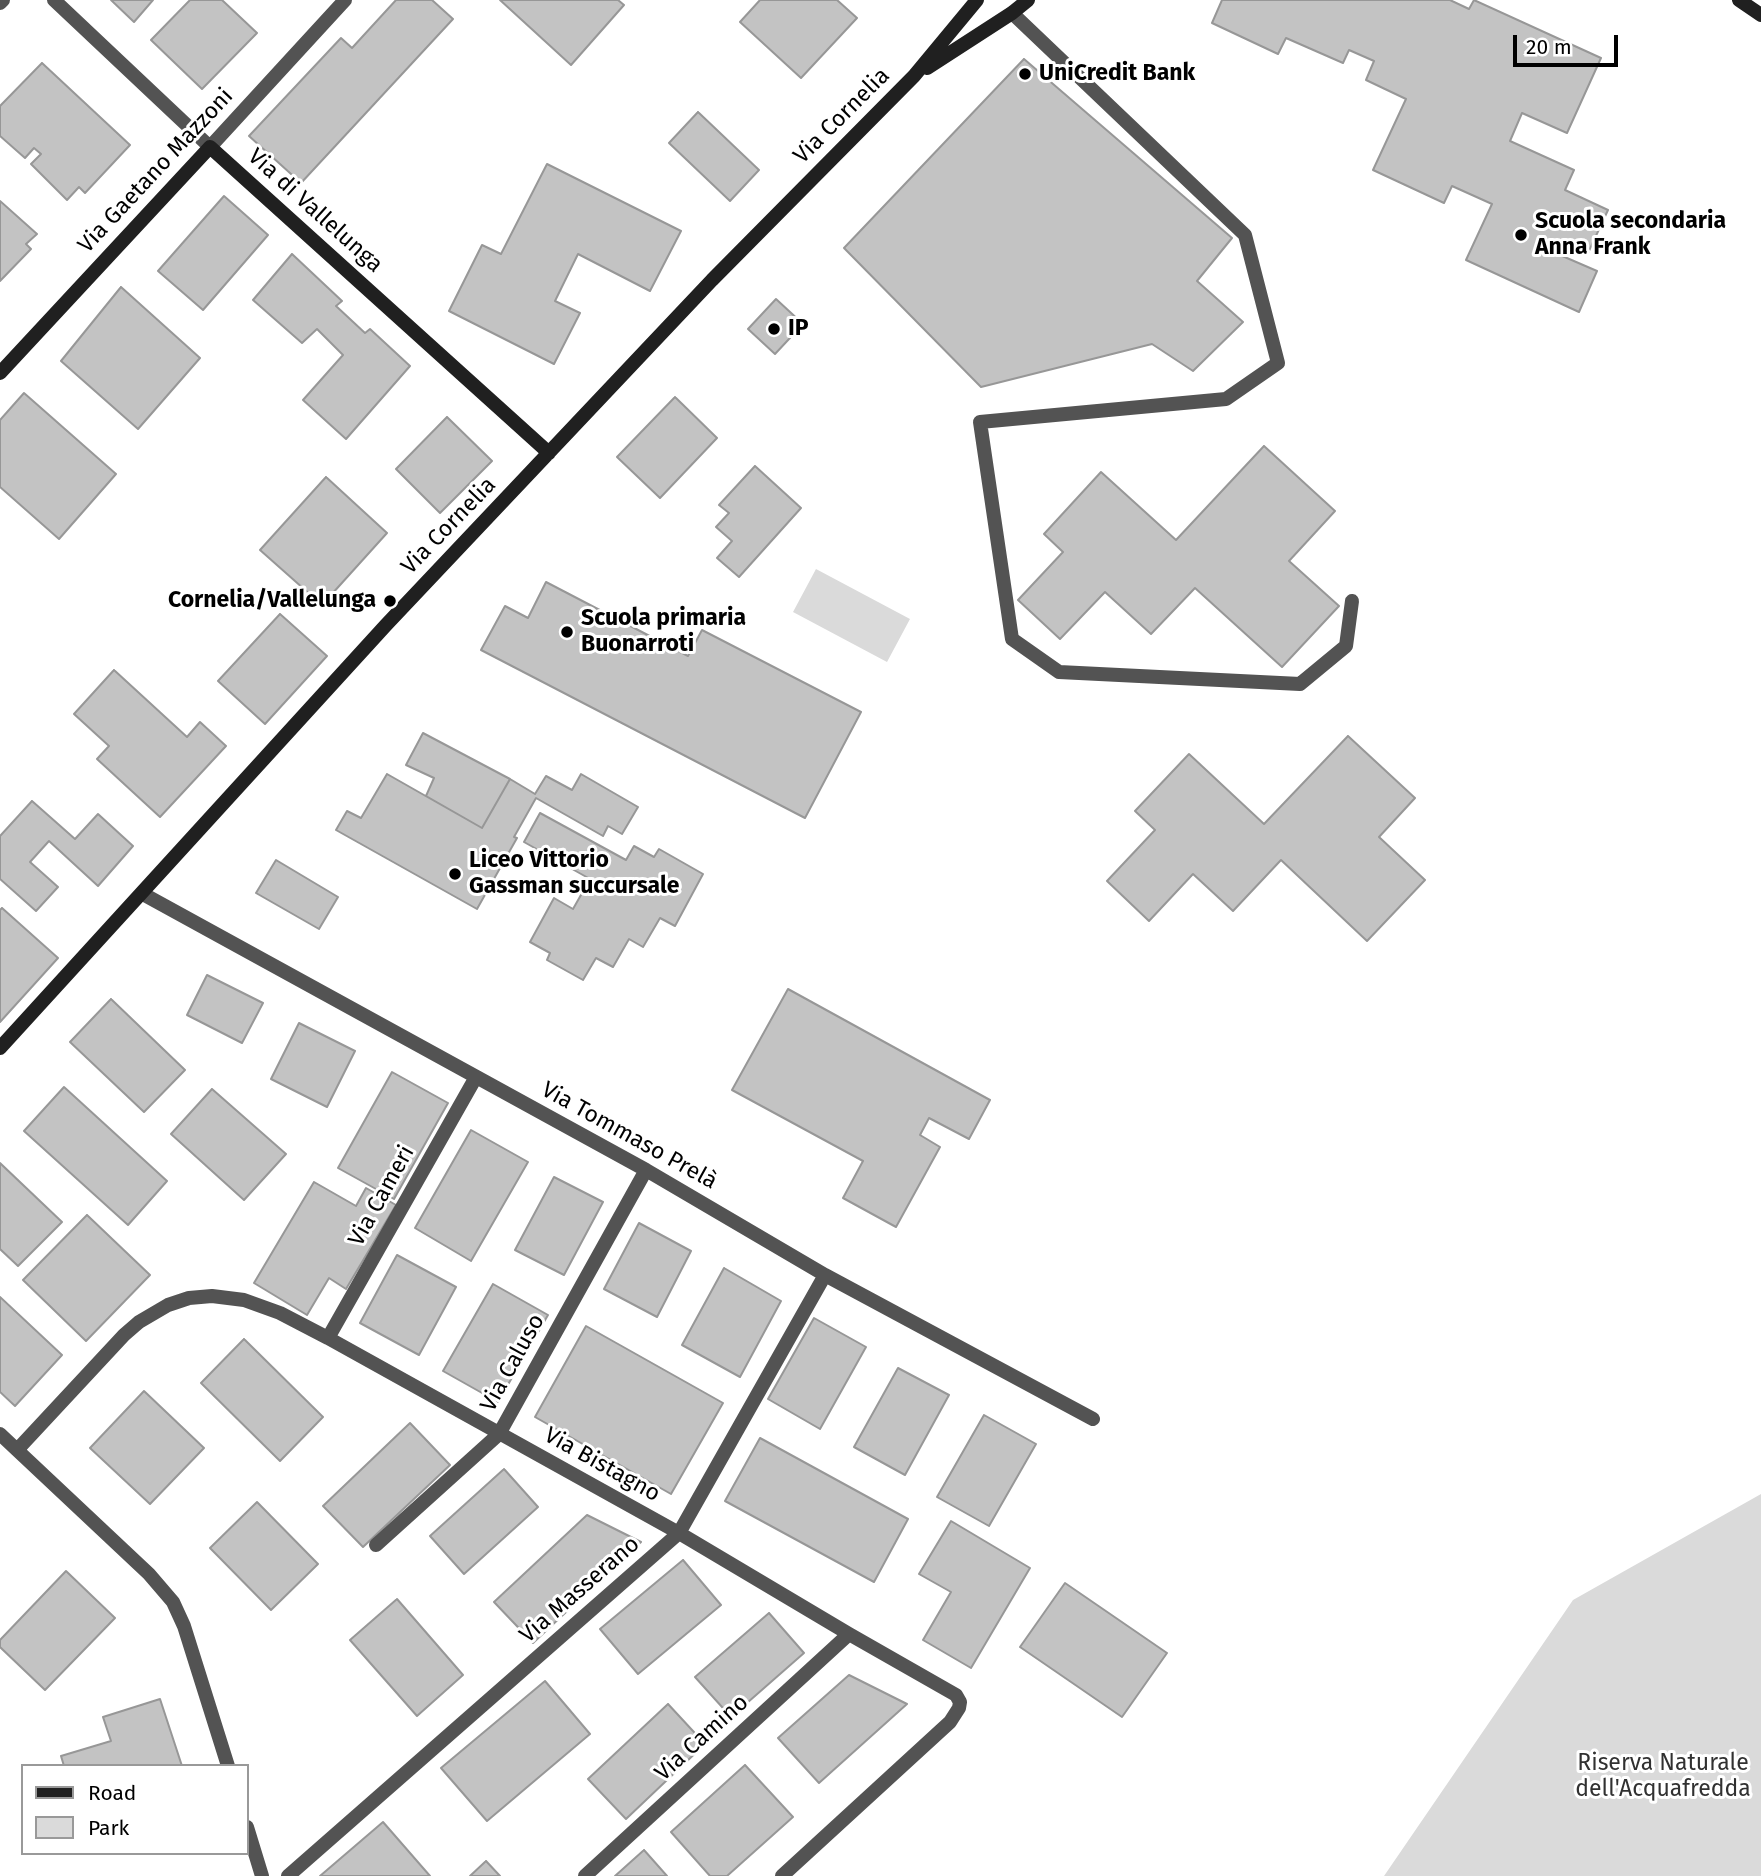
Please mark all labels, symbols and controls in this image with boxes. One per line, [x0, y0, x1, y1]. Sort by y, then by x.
scale bar [1516, 21, 1621, 65]
text: 20 m [1526, 34, 1572, 60]
place label: UniCredit Bank [1039, 60, 1195, 88]
street label: Via Cornelia [788, 62, 896, 170]
marker: UniCredit Bank [1017, 66, 1033, 82]
street label: Via Gaetano Mazzoni [73, 83, 239, 259]
street label: Via di Vallelunga [242, 143, 388, 279]
place label: Scuola secondaria Anna Frank [1535, 208, 1726, 262]
marker: Scuola secondaria Anna Frank [1513, 227, 1529, 243]
place label: IP [788, 315, 809, 343]
marker: IP [766, 321, 782, 337]
street label: Via Cornelia [396, 472, 502, 580]
place label: Cornelia/Vallelunga [168, 587, 376, 615]
marker: Cornelia/Vallelunga [382, 593, 398, 609]
place label: Scuola primaria Buonarroti [581, 605, 746, 659]
marker: Scuola primaria Buonarroti [559, 624, 575, 640]
place label: Liceo Vittorio Gassman succursale [469, 847, 679, 901]
marker: Liceo Vittorio Gassman succursale [447, 866, 463, 882]
street label: Via Tommaso Prelà [536, 1076, 722, 1196]
street label: Via Cameri [343, 1141, 421, 1251]
street label: Via Caluso [475, 1309, 551, 1417]
street label: Via Bistagno [539, 1422, 665, 1508]
street label: Via Masserano [515, 1531, 645, 1649]
street label: Via Camino [650, 1689, 754, 1787]
park label: Riserva Naturale dell'Acquafredda [1575, 1750, 1751, 1804]
legend [21, 1764, 248, 1855]
text: Road [88, 1780, 136, 1806]
text: Park [88, 1815, 129, 1841]

